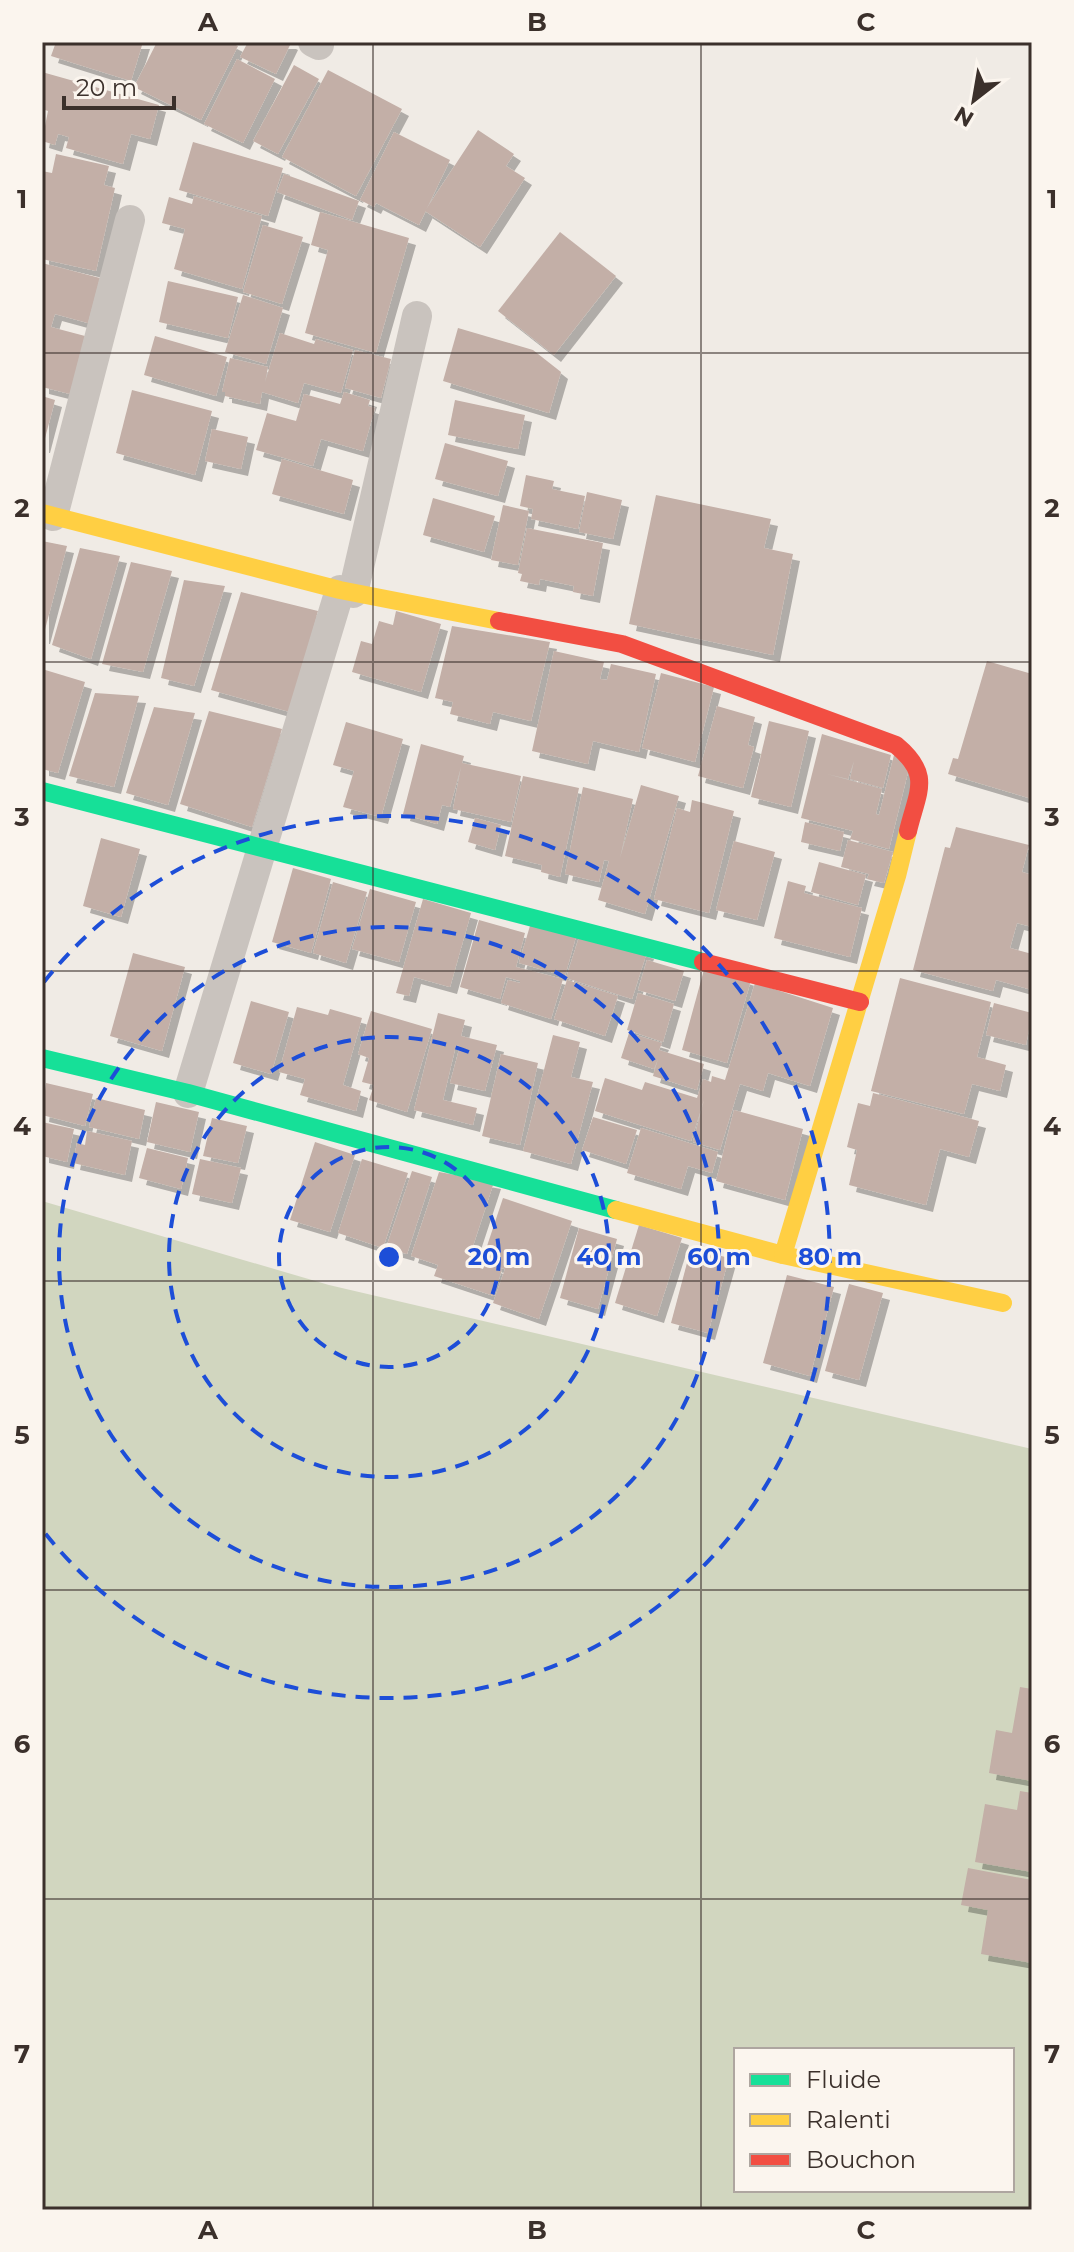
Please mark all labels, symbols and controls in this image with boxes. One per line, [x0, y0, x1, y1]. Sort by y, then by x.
text: A [197, 6, 219, 38]
text: B [527, 6, 547, 38]
text: C [857, 6, 876, 38]
scale bar [64, 60, 174, 110]
north arrow [934, 60, 1014, 140]
text: 20 m [76, 73, 137, 102]
text: N [949, 101, 979, 133]
text: 1 [17, 183, 27, 215]
text: 1 [1047, 183, 1057, 215]
text: 2 [14, 492, 30, 524]
text: 2 [1044, 492, 1060, 524]
text: 3 [13, 801, 30, 833]
text: 3 [1043, 801, 1060, 833]
text: 4 [13, 1110, 31, 1142]
text: 4 [1043, 1110, 1061, 1142]
text: 20 m [468, 1242, 530, 1271]
text: 40 m [577, 1242, 641, 1271]
text: 60 m [687, 1242, 751, 1271]
text: 80 m [798, 1242, 862, 1271]
centre of rings [375, 1243, 403, 1271]
text: 5 [14, 1419, 30, 1451]
text: 5 [1044, 1419, 1060, 1451]
text: 6 [14, 1728, 31, 1760]
text: 6 [1044, 1728, 1061, 1760]
text: 7 [14, 2038, 30, 2070]
text: 7 [1044, 2038, 1060, 2070]
legend [734, 2048, 1014, 2192]
text: Fluide [806, 2065, 881, 2094]
text: Ralenti [806, 2105, 891, 2134]
text: Bouchon [806, 2145, 916, 2174]
text: A [197, 2214, 219, 2246]
text: B [527, 2214, 547, 2246]
text: C [857, 2214, 876, 2246]

